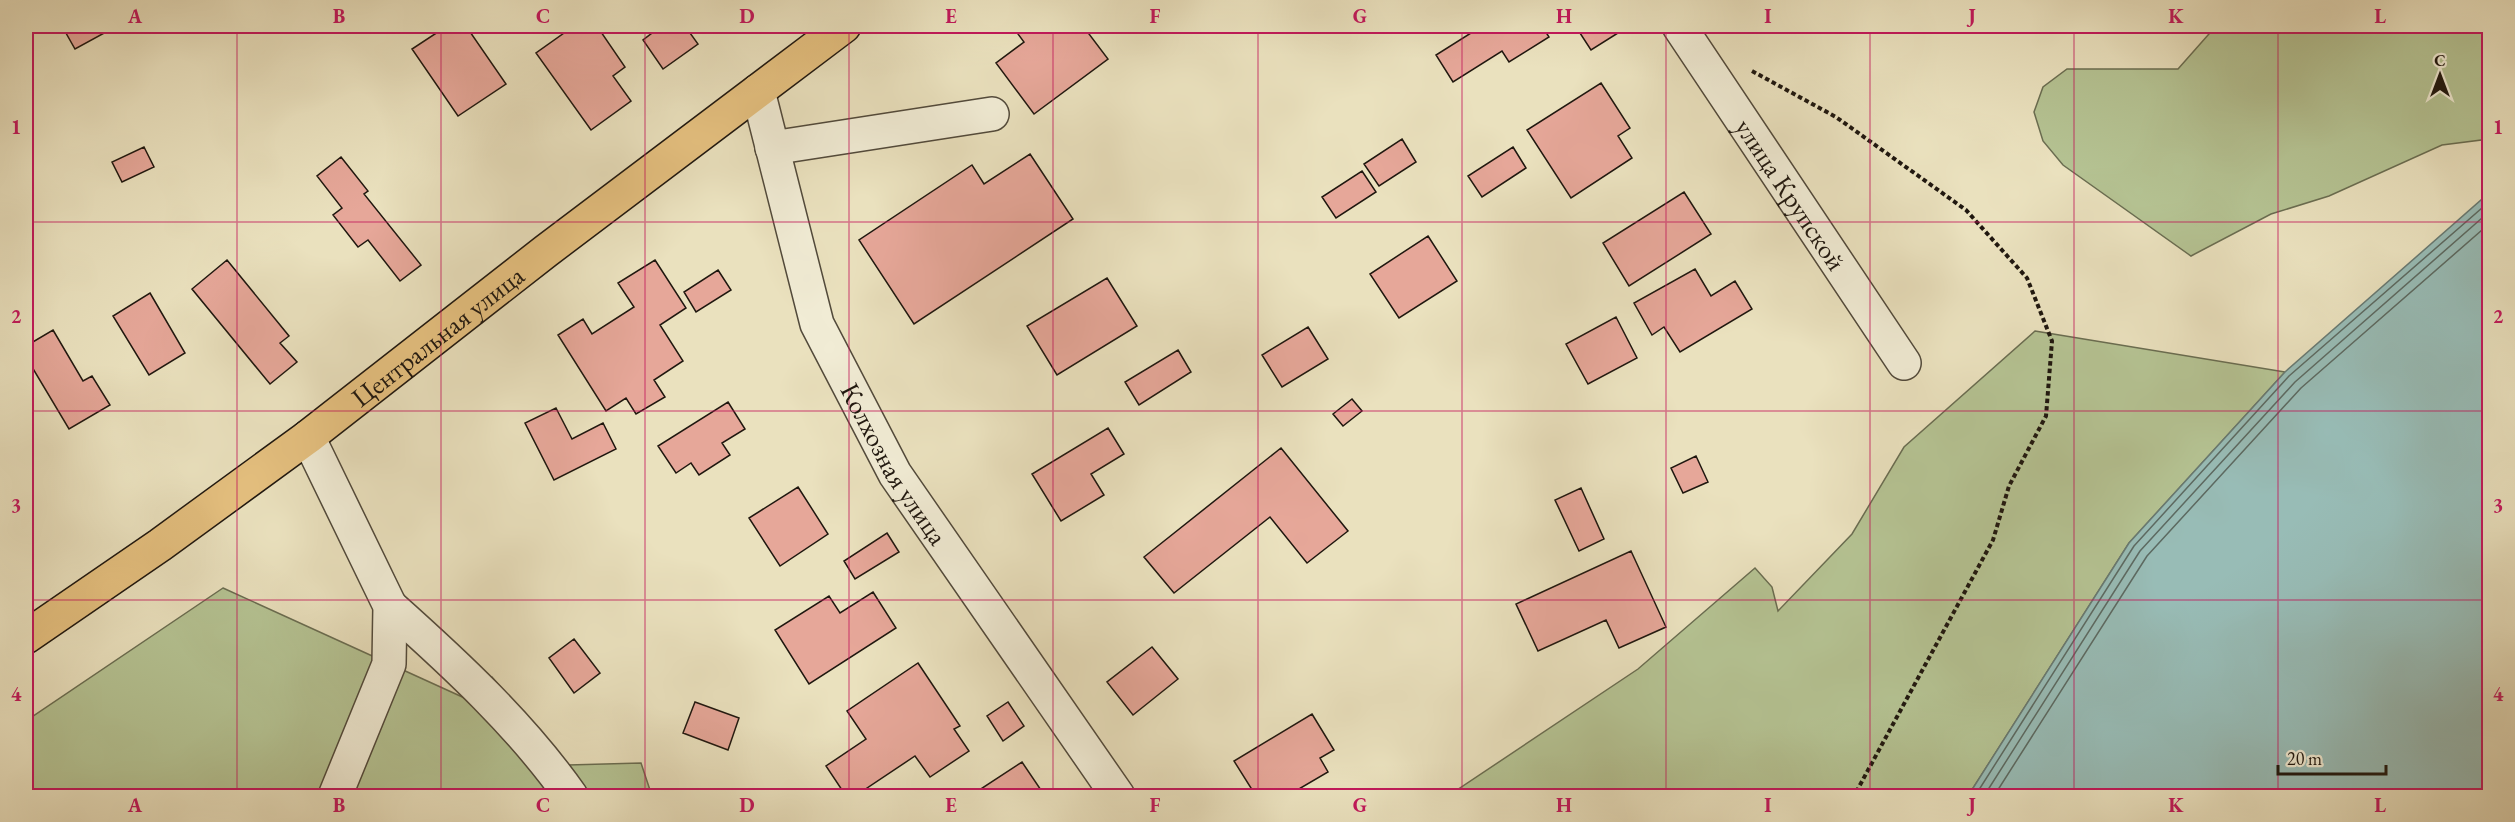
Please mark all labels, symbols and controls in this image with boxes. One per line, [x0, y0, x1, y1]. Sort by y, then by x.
text: A [127, 3, 143, 29]
text: B [333, 3, 345, 29]
text: C [536, 3, 550, 29]
text: D [739, 3, 755, 29]
text: E [945, 3, 957, 29]
text: F [1150, 3, 1161, 29]
text: G [1353, 3, 1367, 29]
text: H [1556, 3, 1572, 29]
text: I [1764, 3, 1772, 29]
text: J [1966, 3, 1976, 29]
text: K [2168, 3, 2184, 29]
text: L [2374, 3, 2386, 29]
north arrow [2410, 45, 2470, 105]
text: С [2434, 50, 2446, 71]
street label: улица Крупской [1728, 111, 1855, 277]
text: 1 [11, 114, 21, 140]
text: 1 [2493, 114, 2503, 140]
street label: Центральная улица [344, 257, 531, 414]
text: 2 [11, 303, 22, 329]
text: 2 [2493, 303, 2504, 329]
street label: Колхозная улица [833, 377, 956, 551]
text: 3 [11, 492, 21, 518]
text: 3 [2493, 492, 2503, 518]
text: 4 [11, 681, 22, 707]
text: 4 [2493, 681, 2504, 707]
scale bar [2278, 738, 2386, 776]
text: 20 m [2287, 747, 2322, 770]
text: A [127, 792, 143, 818]
text: B [333, 792, 345, 818]
text: C [536, 792, 550, 818]
text: D [739, 792, 755, 818]
text: E [945, 792, 957, 818]
text: F [1150, 792, 1161, 818]
text: G [1353, 792, 1367, 818]
text: H [1556, 792, 1572, 818]
text: I [1764, 792, 1772, 818]
text: J [1966, 792, 1976, 818]
text: K [2168, 792, 2184, 818]
text: L [2374, 792, 2386, 818]

